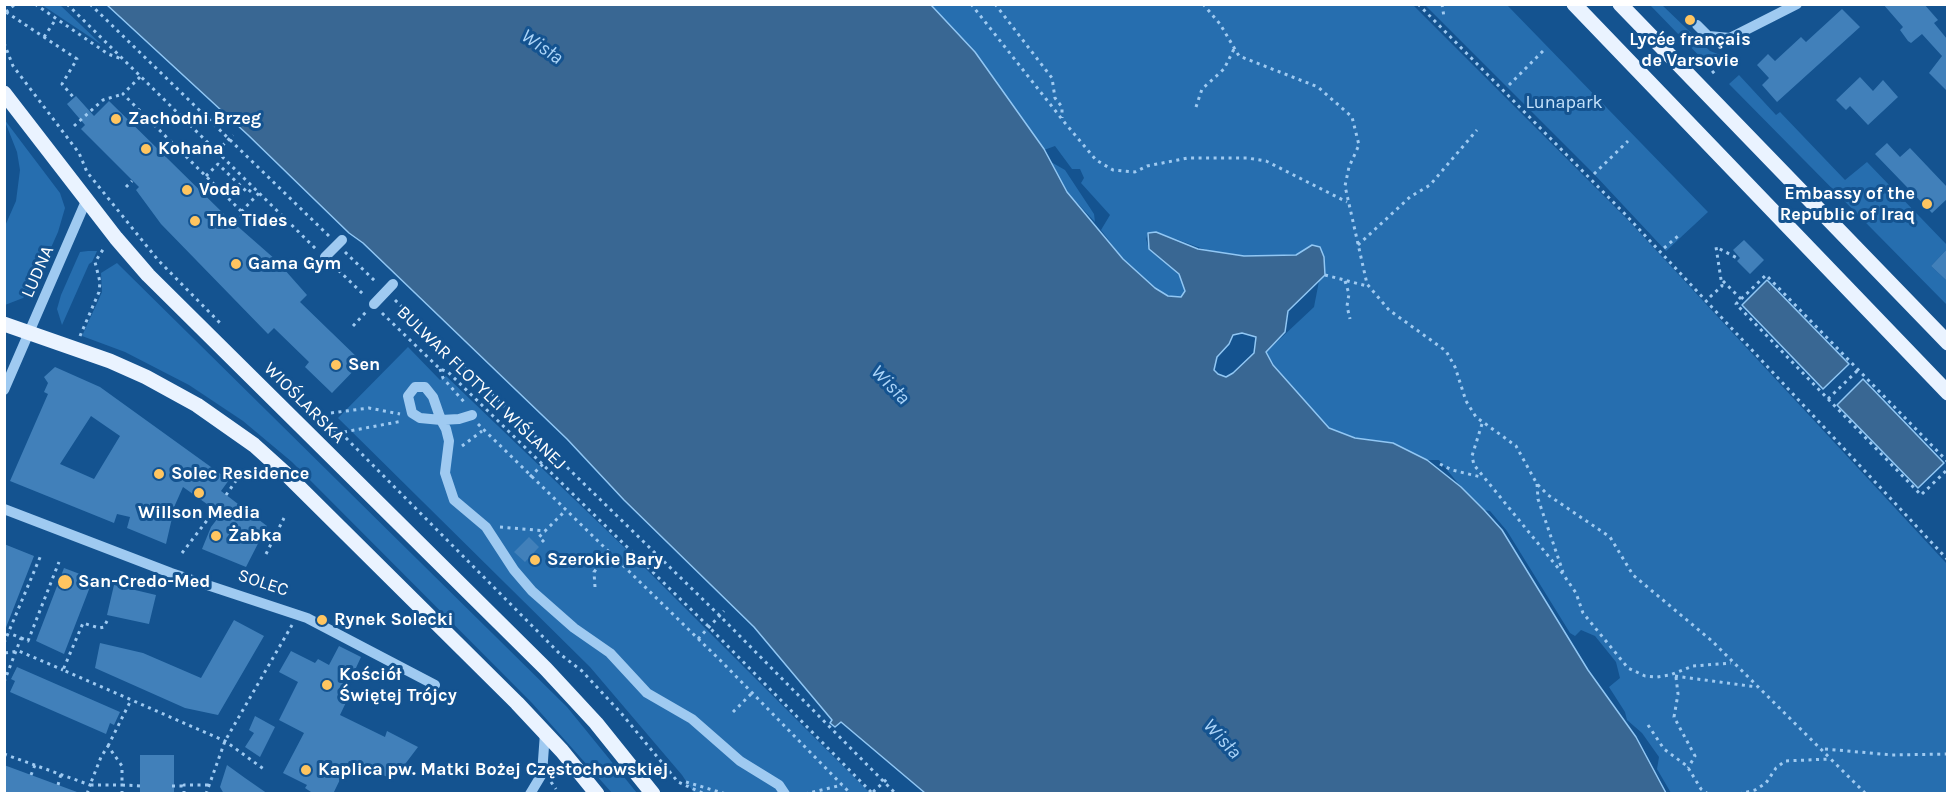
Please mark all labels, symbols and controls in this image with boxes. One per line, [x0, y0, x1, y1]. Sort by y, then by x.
marker: Lycée français de Varsovie [1683, 13, 1697, 27]
water label: Wisła [516, 24, 568, 70]
place label: Lycée français de Varsovie [1629, 29, 1751, 72]
park label: Lunapark [1525, 92, 1603, 114]
place label: Zachodni Brzeg [128, 108, 261, 130]
marker: Zachodni Brzeg [109, 112, 123, 126]
place label: Kohana [158, 138, 223, 160]
marker: Kohana [139, 142, 153, 156]
place label: Voda [199, 179, 241, 201]
marker: Voda [180, 183, 194, 197]
place label: Embassy of the Republic of Iraq [1780, 183, 1915, 226]
marker: Embassy of the Republic of Iraq [1920, 197, 1934, 211]
place label: The Tides [207, 210, 287, 232]
marker: The Tides [188, 214, 202, 228]
street label: LUDNA [17, 243, 59, 301]
place label: Gama Gym [248, 253, 341, 275]
marker: Gama Gym [229, 257, 243, 271]
street label: BULWAR FLOTYLLI WIŚLANEJ [392, 301, 570, 475]
place label: Sen [348, 354, 380, 376]
street label: WIOŚLARSKA [259, 358, 349, 448]
marker: Sen [329, 358, 343, 372]
water label: Wisła [865, 360, 915, 410]
place label: Solec Residence [171, 463, 309, 485]
marker: Solec Residence [152, 467, 166, 481]
marker: Willson Media [192, 486, 206, 500]
place label: Willson Media [138, 502, 260, 524]
place label: Żabka [228, 525, 282, 547]
marker: Żabka [209, 529, 223, 543]
place label: Szerokie Bary [547, 549, 663, 571]
marker: Szerokie Bary [528, 553, 542, 567]
street label: SOLEC [235, 565, 291, 601]
place label: San-Credo-Med [78, 571, 210, 593]
marker: San-Credo-Med [56, 573, 74, 591]
place label: Rynek Solecki [334, 609, 453, 631]
marker: Rynek Solecki [315, 613, 329, 627]
place label: Kościół Świętej Trójcy [339, 664, 457, 706]
marker: Kościół Świętej Trójcy [320, 678, 334, 692]
water label: Wisła [1198, 714, 1246, 764]
place label: Kaplica pw. Matki Bożej Częstochowskiej [318, 759, 669, 781]
marker: Kaplica pw. Matki Bożej Częstochowskiej [299, 763, 313, 777]

